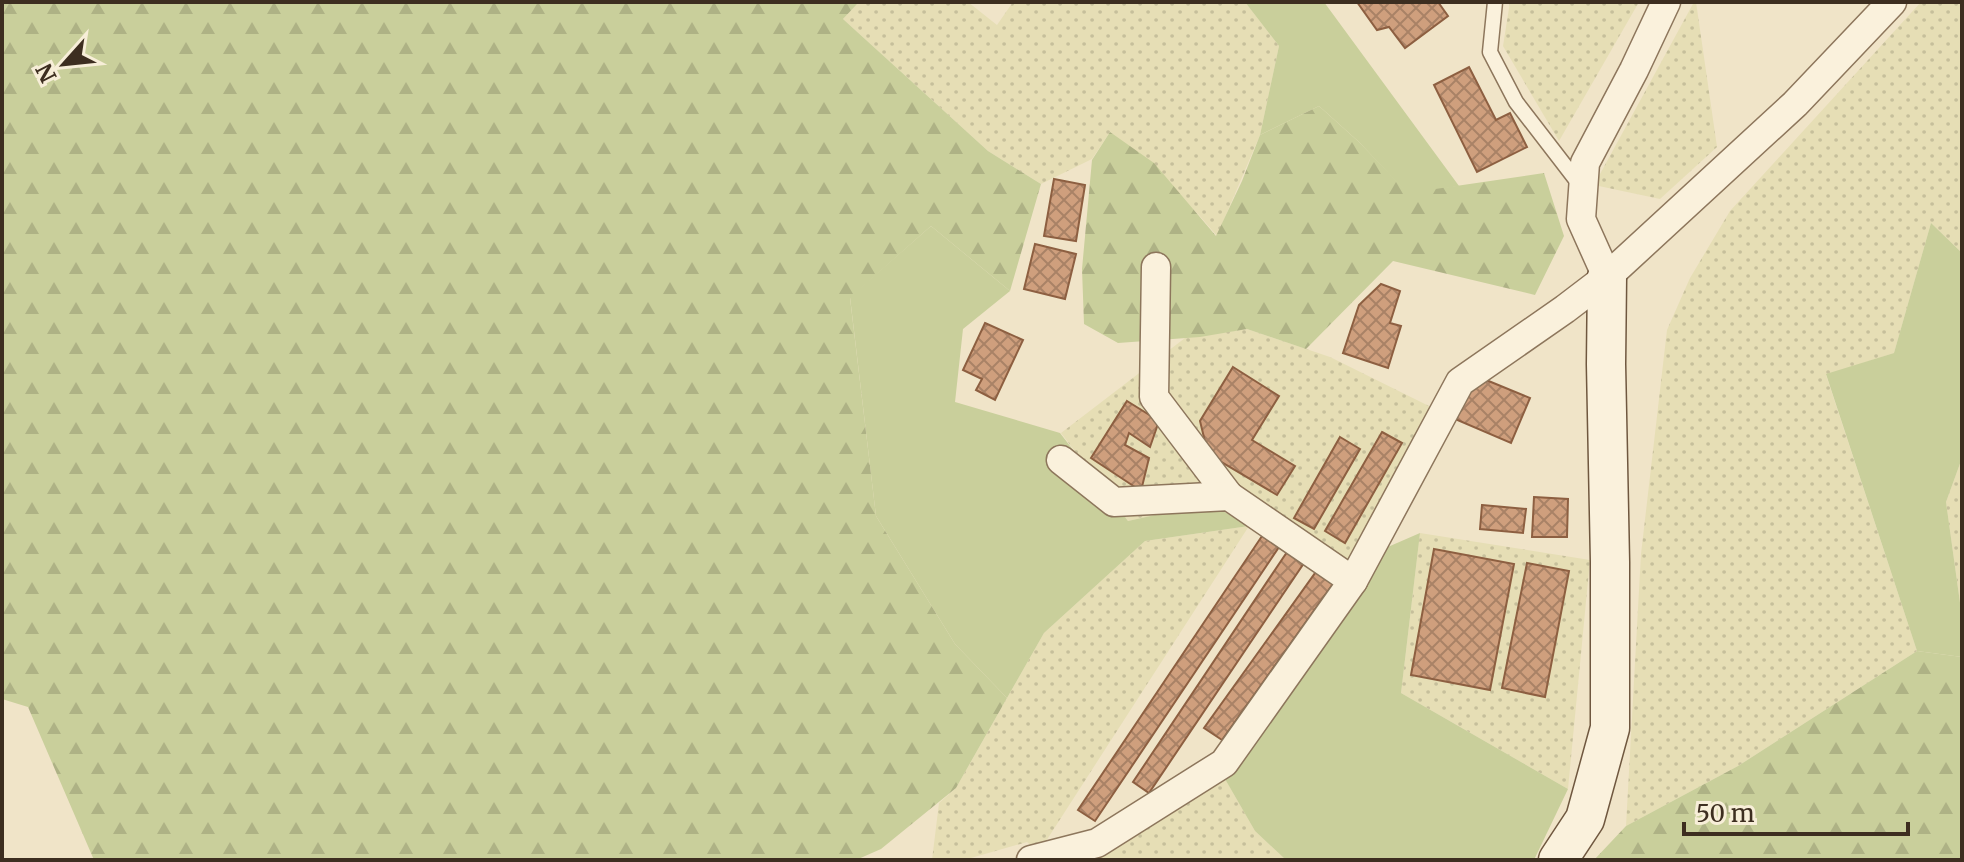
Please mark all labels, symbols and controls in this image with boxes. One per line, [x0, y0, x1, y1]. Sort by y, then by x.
north arrow [24, 24, 104, 104]
text: N [29, 58, 63, 87]
scale bar [1684, 786, 1908, 836]
text: 50 m [1696, 798, 1755, 829]

